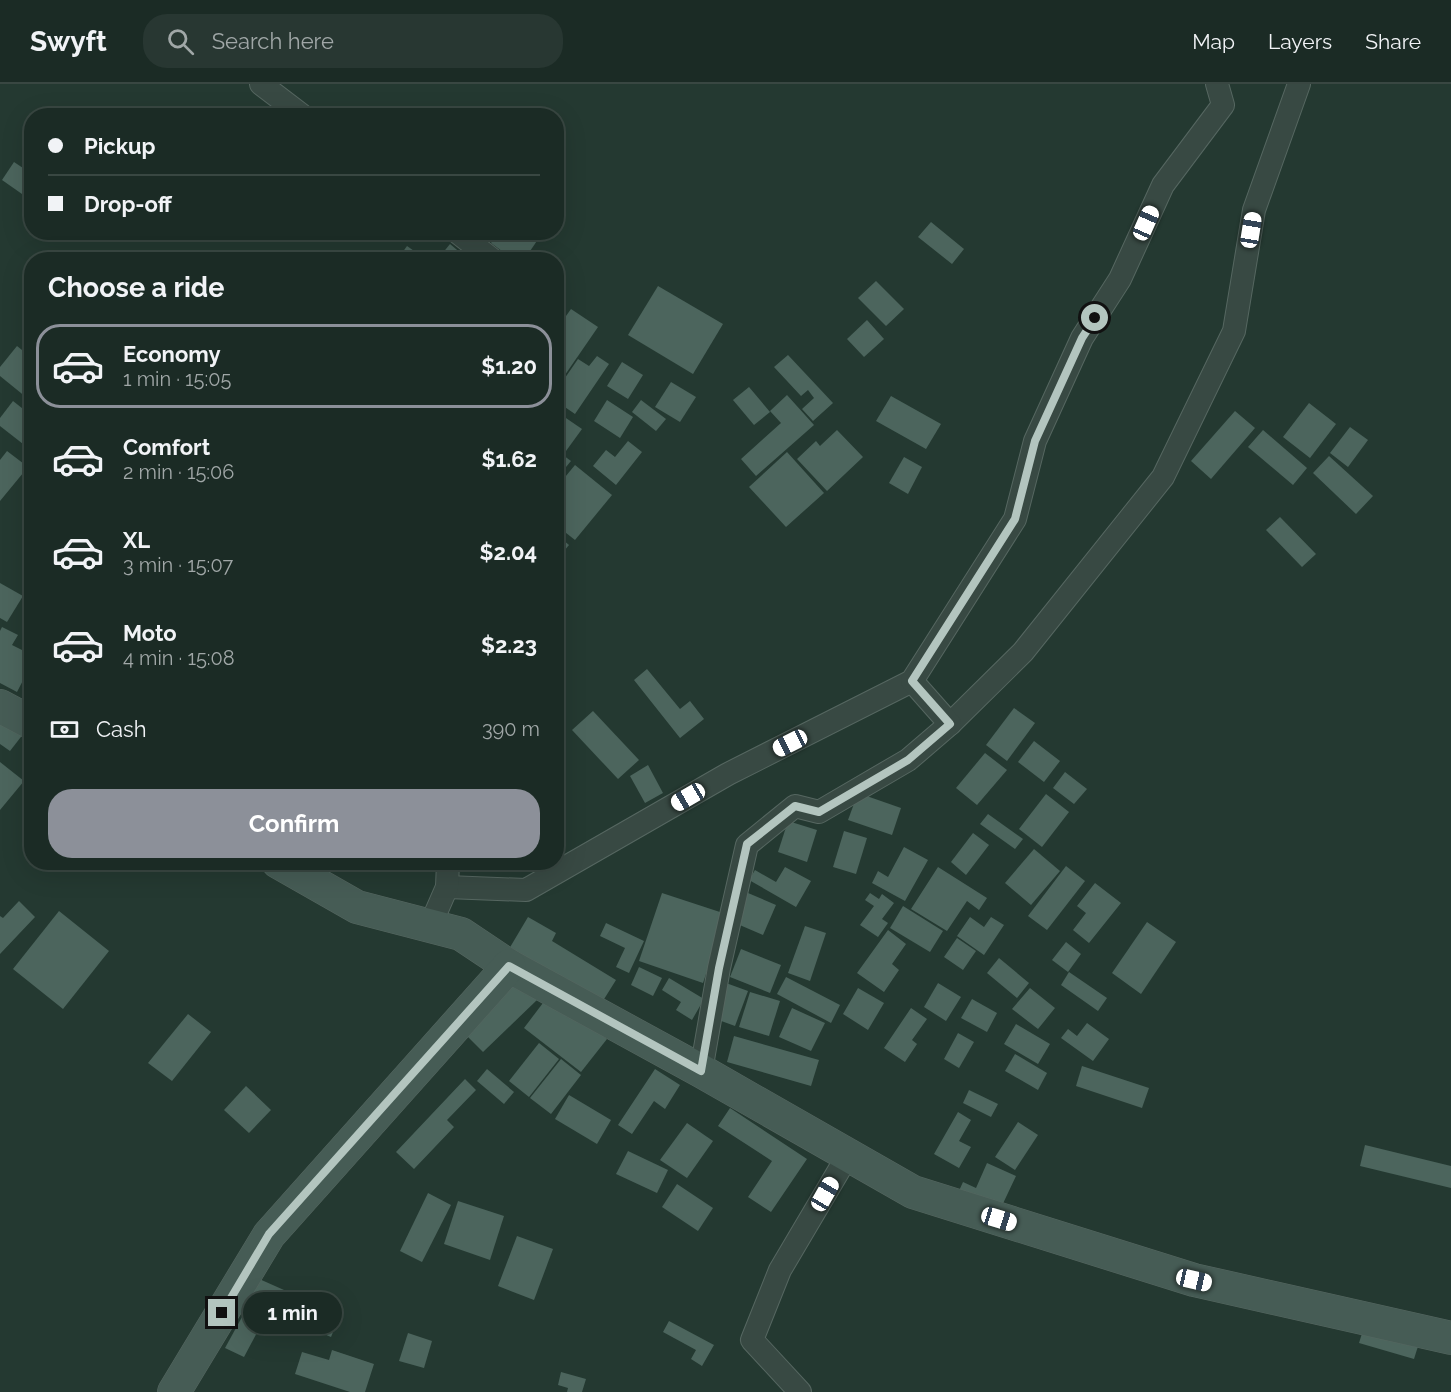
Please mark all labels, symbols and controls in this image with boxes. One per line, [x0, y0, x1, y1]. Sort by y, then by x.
search box [143, 14, 563, 68]
text: Swyft [30, 25, 107, 58]
icon: search [164, 25, 197, 58]
text: Search here [212, 28, 334, 54]
text: Map [1192, 29, 1235, 54]
text: Layers [1268, 29, 1332, 54]
text: Share [1365, 29, 1421, 54]
text: Pickup [84, 133, 156, 159]
text: Drop-off [84, 191, 172, 217]
car [1130, 203, 1162, 243]
car [1239, 211, 1263, 249]
text: Choose a ride [48, 272, 224, 303]
route start [1081, 304, 1108, 331]
icon: car [51, 339, 105, 393]
text: Economy [123, 341, 221, 367]
text: $1.20 [481, 353, 537, 379]
text: 1 min · 15:05 [123, 367, 231, 391]
icon: car [51, 432, 105, 486]
text: Comfort [123, 434, 210, 460]
text: $1.62 [481, 446, 537, 472]
text: 2 min · 15:06 [123, 460, 234, 484]
icon: car [51, 525, 105, 579]
text: XL [123, 527, 150, 553]
text: $2.04 [480, 539, 537, 565]
text: 3 min · 15:07 [123, 553, 233, 577]
icon: car [51, 618, 105, 672]
text: Moto [123, 620, 177, 646]
text: $2.23 [481, 632, 537, 658]
text: 4 min · 15:08 [123, 646, 235, 670]
icon: cash [48, 713, 81, 746]
text: Cash [96, 716, 147, 742]
text: 390 m [482, 717, 540, 741]
car [770, 727, 810, 759]
car [668, 780, 708, 814]
button: Confirm [48, 789, 540, 858]
car [808, 1174, 842, 1214]
car [979, 1205, 1019, 1233]
car [1174, 1267, 1214, 1293]
callout: 1 min [243, 1292, 342, 1334]
route end [208, 1299, 235, 1326]
text: 1 min [267, 1301, 318, 1325]

